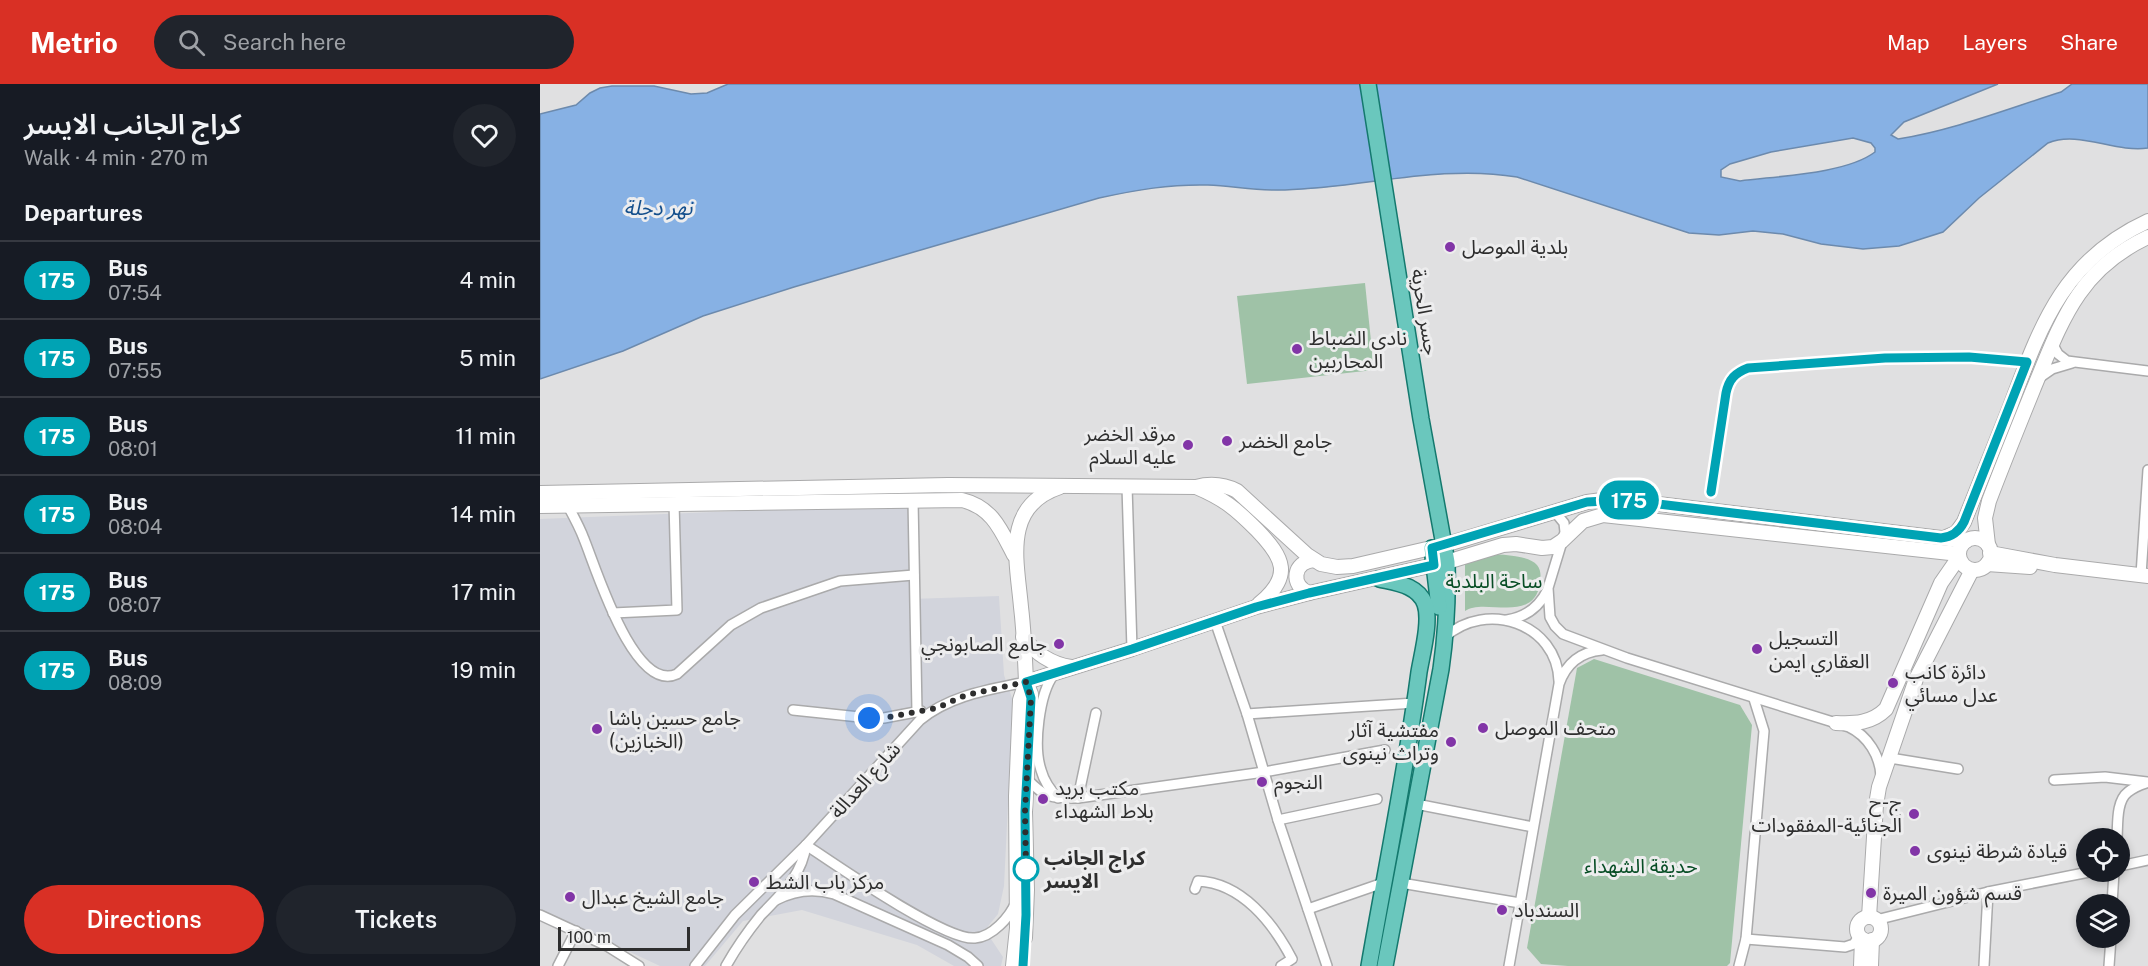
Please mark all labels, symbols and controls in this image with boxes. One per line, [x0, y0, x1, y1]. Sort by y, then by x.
search box [154, 15, 574, 69]
text: Metrio [30, 26, 118, 59]
icon: search [175, 26, 208, 59]
text: Search here [223, 29, 346, 55]
text: Map [1887, 30, 1930, 55]
text: Layers [1963, 30, 2027, 55]
text: Share [2060, 30, 2118, 55]
button: heart [453, 104, 516, 167]
text: كراج الجانب الايسر [24, 107, 241, 140]
text: Walk · 4 min · 270 m [24, 146, 208, 170]
water label: نهر دجلة [624, 195, 694, 220]
text: Departures [24, 200, 143, 226]
place label: بلدية الموصل [1462, 235, 1568, 259]
marker: بلدية الموصل [1443, 240, 1457, 254]
text: Bus [108, 255, 148, 281]
text: 4 min [460, 267, 516, 293]
street label: جسر الحرية [1406, 267, 1444, 357]
text: 175 [39, 268, 75, 293]
text: 07:54 [108, 281, 162, 305]
place label: نادي الضباط المحاربين [1309, 326, 1407, 373]
text: Bus [108, 333, 148, 359]
marker: نادي الضباط المحاربين [1290, 342, 1304, 356]
text: 5 min [459, 345, 516, 371]
text: 175 [39, 346, 75, 371]
text: 07:55 [108, 359, 162, 383]
text: Bus [108, 411, 148, 437]
place label: مرقد الخضر عليه السلام [1083, 422, 1176, 472]
text: 11 min [455, 423, 516, 449]
text: 175 [39, 424, 75, 449]
place label: جامع الخضر [1238, 429, 1332, 456]
marker: جامع الخضر [1220, 434, 1234, 448]
text: 08:01 [108, 437, 158, 461]
marker: مرقد الخضر عليه السلام [1181, 438, 1195, 452]
line badge: 175 [1594, 480, 1664, 520]
text: 175 [1611, 488, 1647, 513]
text: Bus [108, 489, 148, 515]
text: 14 min [451, 501, 516, 527]
text: 175 [39, 502, 75, 527]
text: 08:04 [108, 515, 162, 539]
text: Bus [108, 567, 148, 593]
park label: ساحة البلدية [1445, 569, 1543, 593]
text: 17 min [451, 579, 516, 605]
text: 175 [39, 580, 75, 605]
text: 08:07 [108, 593, 161, 617]
place label: التسجيل العقاري ايمن [1769, 626, 1869, 677]
place label: جامع الصابونجي [921, 632, 1047, 660]
marker: جامع الصابونجي [1052, 637, 1066, 651]
marker: التسجيل العقاري ايمن [1750, 642, 1764, 656]
text: Bus [108, 645, 148, 671]
text: 19 min [451, 657, 516, 683]
text: 175 [39, 658, 75, 683]
place label: دائرة كانب عدل مسائي [1905, 660, 1998, 711]
text: 08:09 [108, 671, 162, 695]
marker: دائرة كانب عدل مسائي [1886, 676, 1900, 690]
your location [854, 703, 884, 733]
place label: جامع حسين باشا (الخبازين) [609, 706, 741, 753]
place label: متحف الموصل [1495, 716, 1616, 740]
place label: مفتشية آثار وتراث نينوى [1343, 718, 1439, 765]
marker: متحف الموصل [1476, 721, 1490, 735]
marker: جامع حسين باشا (الخبازين) [590, 722, 604, 736]
marker: مفتشية آثار وتراث نينوى [1444, 735, 1458, 749]
street label: شارع العدالة [824, 737, 908, 825]
place label: النجوم [1274, 770, 1323, 797]
marker: النجوم [1255, 775, 1269, 789]
place label: مكتب بريد بلاط الشهداء [1055, 776, 1154, 823]
place label: ج-ح الجنائية-المفقودات [1752, 790, 1902, 837]
marker: مكتب بريد بلاط الشهداء [1036, 792, 1050, 806]
marker: ج-ح الجنائية-المفقودات [1907, 807, 1921, 821]
map controls [2076, 828, 2130, 948]
button: locate [2076, 828, 2130, 882]
place label: قيادة شرطة نينوى [1927, 839, 2067, 863]
marker: قيادة شرطة نينوى [1908, 844, 1922, 858]
place label: كراج الجانب الايسر [1043, 846, 1146, 893]
park label: حديقة الشهداء [1584, 854, 1698, 878]
marker: كراج الجانب الايسر [1013, 856, 1039, 882]
place label: مركز باب الشط [766, 870, 884, 894]
marker: مركز باب الشط [747, 875, 761, 889]
place label: قسم شؤون الميرة [1883, 881, 2022, 908]
button: Directions [24, 885, 264, 954]
button: Tickets [276, 885, 516, 954]
place label: جامع الشيخ عبدال [582, 885, 724, 912]
marker: قسم شؤون الميرة [1864, 886, 1878, 900]
marker: جامع الشيخ عبدال [563, 890, 577, 904]
button: layers [2076, 894, 2130, 948]
place label: السندباد [1514, 898, 1579, 922]
marker: السندباد [1495, 903, 1509, 917]
scale bar [558, 924, 690, 952]
text: 100 m [567, 928, 611, 947]

